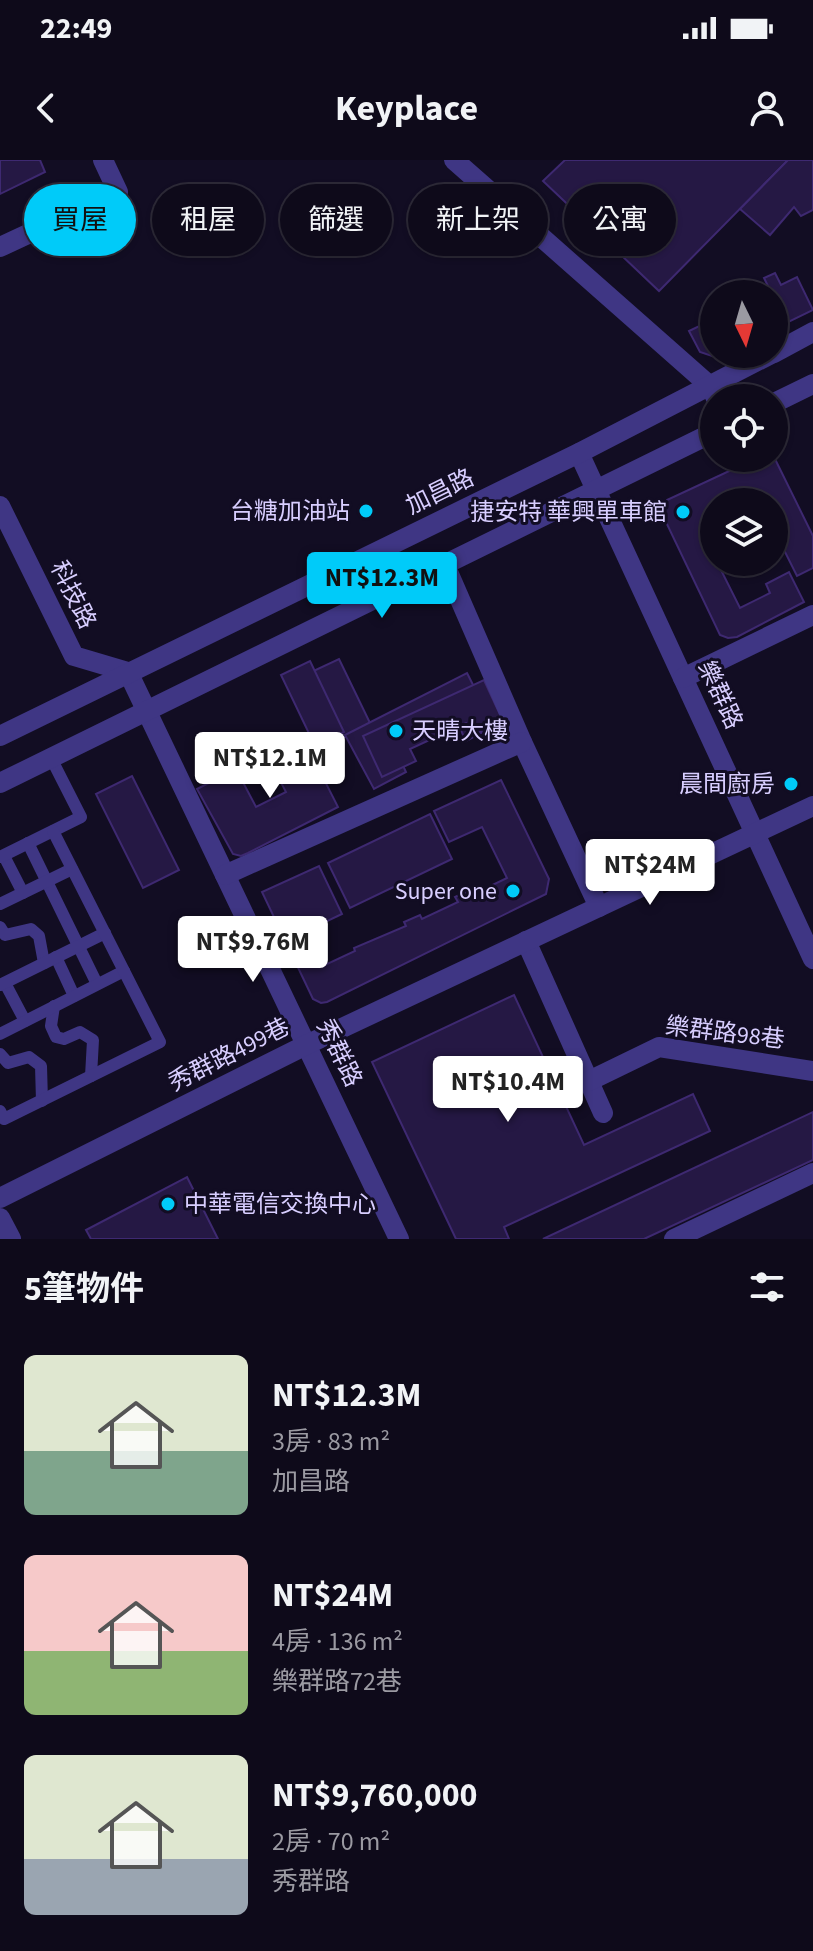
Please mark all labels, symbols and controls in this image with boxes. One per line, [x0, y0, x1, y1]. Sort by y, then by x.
text: 22:49 [40, 7, 112, 50]
text: Keyplace [335, 83, 478, 134]
icon: back [24, 86, 68, 130]
icon: person [745, 86, 789, 130]
chip: 買屋 [24, 184, 136, 256]
chip: 租屋 [152, 184, 264, 256]
chip: 篩選 [280, 184, 392, 256]
chip: 新上架 [408, 184, 548, 256]
chip: 公寓 [564, 184, 676, 256]
north arrow [700, 280, 788, 368]
map controls [700, 280, 788, 576]
button: locate [700, 384, 788, 472]
street label: 加昌路 [400, 460, 480, 524]
button: layers [700, 488, 788, 576]
place label: 台糖加油站 [230, 494, 350, 529]
place label: 捷安特 華興單車館 [470, 495, 667, 530]
marker: 台糖加油站 [357, 502, 375, 520]
marker: 捷安特 華興單車館 [674, 503, 692, 521]
pin: NT$12.3M [299, 552, 465, 620]
street label: 科技路 [41, 555, 105, 635]
text: NT$12.3M [325, 559, 439, 596]
street label: 樂群路 [689, 655, 751, 735]
place label: 天晴大樓 [412, 714, 508, 749]
marker: 天晴大樓 [387, 722, 405, 740]
pin: NT$12.1M [187, 732, 353, 800]
text: NT$12.1M [213, 739, 327, 776]
place label: 晨間廚房 [679, 767, 775, 802]
marker: 晨間廚房 [782, 775, 800, 793]
pin: NT$24M [585, 839, 715, 907]
text: NT$24M [604, 846, 696, 883]
place label: Super one [395, 874, 497, 909]
marker: Super one [504, 882, 522, 900]
pin: NT$9.76M [170, 916, 336, 984]
text: NT$9.76M [196, 923, 310, 960]
street label: 樂群路98巷 [663, 1008, 787, 1058]
street label: 秀群路499巷 [162, 1009, 296, 1101]
street label: 秀群路 [307, 1013, 371, 1093]
pin: NT$10.4M [425, 1056, 591, 1124]
text: NT$10.4M [451, 1063, 565, 1100]
place label: 中華電信交換中心 [184, 1187, 376, 1222]
marker: 中華電信交換中心 [159, 1195, 177, 1213]
text: 5筆物件 [24, 1265, 144, 1314]
icon: filters [745, 1265, 789, 1309]
text: NT$12.3M [272, 1371, 421, 1420]
icon: home [88, 1387, 184, 1483]
text: 3房 · 83 m² [272, 1423, 390, 1460]
text: 加昌路 [272, 1463, 350, 1500]
text: NT$24M [272, 1571, 393, 1620]
icon: home [88, 1587, 184, 1683]
text: 4房 · 136 m² [272, 1623, 403, 1660]
text: 樂群路72巷 [272, 1663, 402, 1700]
text: NT$9,760,000 [272, 1771, 478, 1820]
icon: home [88, 1787, 184, 1883]
text: 2房 · 70 m² [272, 1823, 390, 1860]
text: 秀群路 [272, 1863, 350, 1900]

